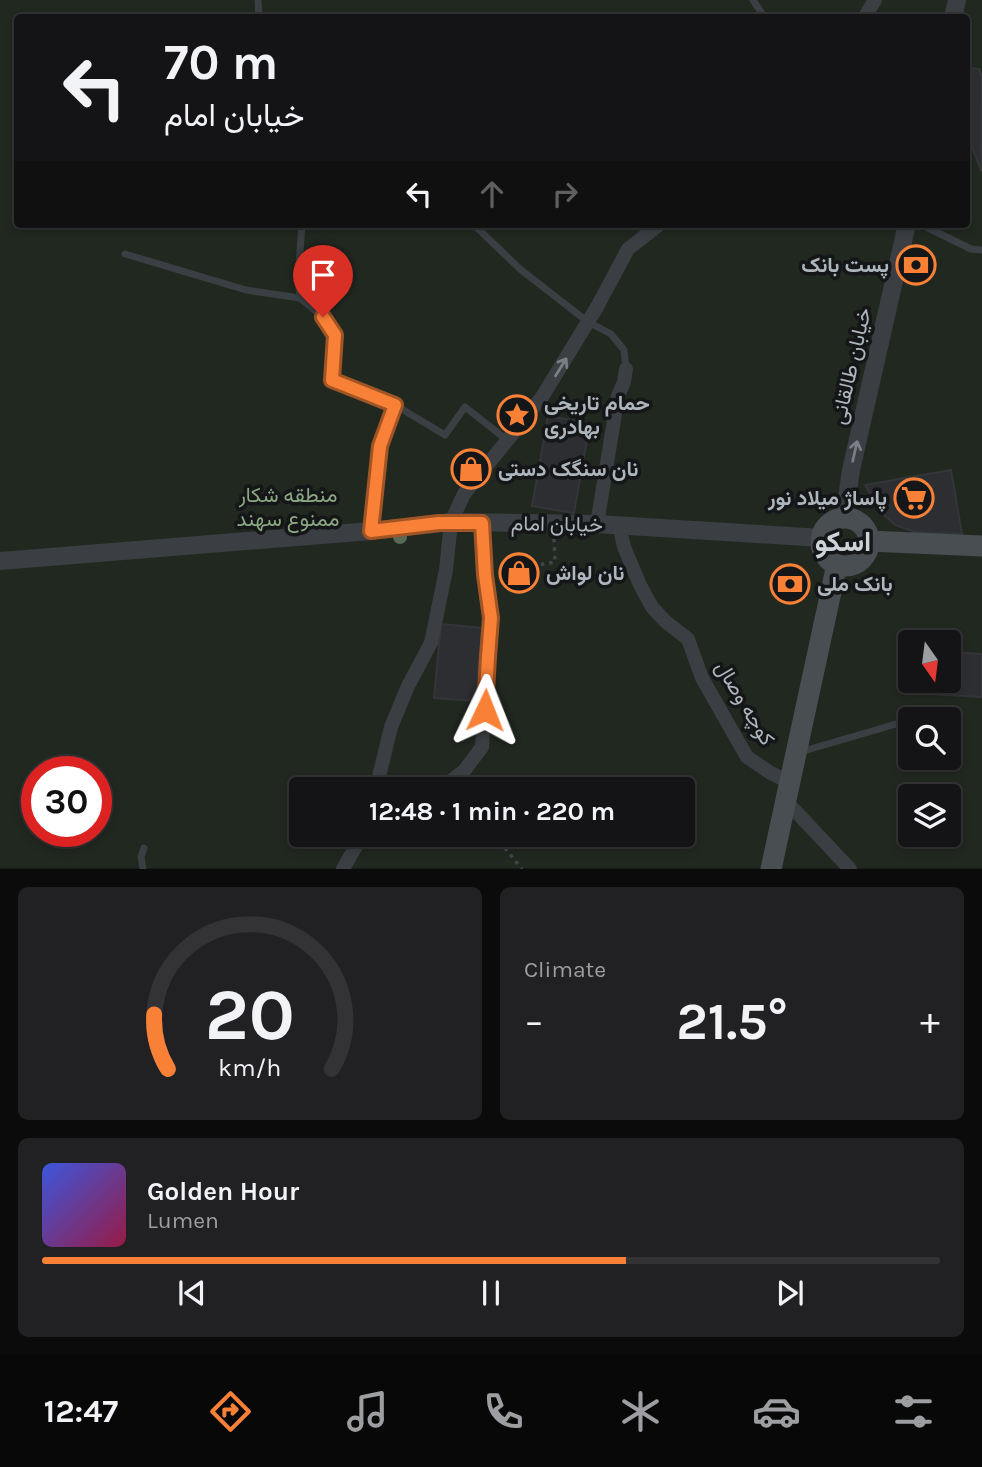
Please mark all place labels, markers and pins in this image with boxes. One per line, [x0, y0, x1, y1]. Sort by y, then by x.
bank icon: پست بانک [895, 244, 937, 286]
pin [293, 245, 353, 317]
place label: پست بانک [801, 253, 889, 279]
place label: حمام تاریخی بهادری [544, 391, 650, 440]
place icon: حمام تاریخی بهادری [496, 394, 538, 436]
shop icon: نان سنگک دستی [450, 448, 492, 490]
place label: نان سنگک دستی [498, 457, 638, 481]
supermarket icon: پاساژ میلاد نور [893, 477, 935, 519]
place label: پاساژ میلاد نور [767, 486, 887, 512]
shop icon: نان لواش [498, 552, 540, 594]
place label: نان لواش [546, 561, 624, 586]
bank icon: بانک ملی [769, 563, 811, 605]
place label: بانک ملی [817, 572, 893, 596]

